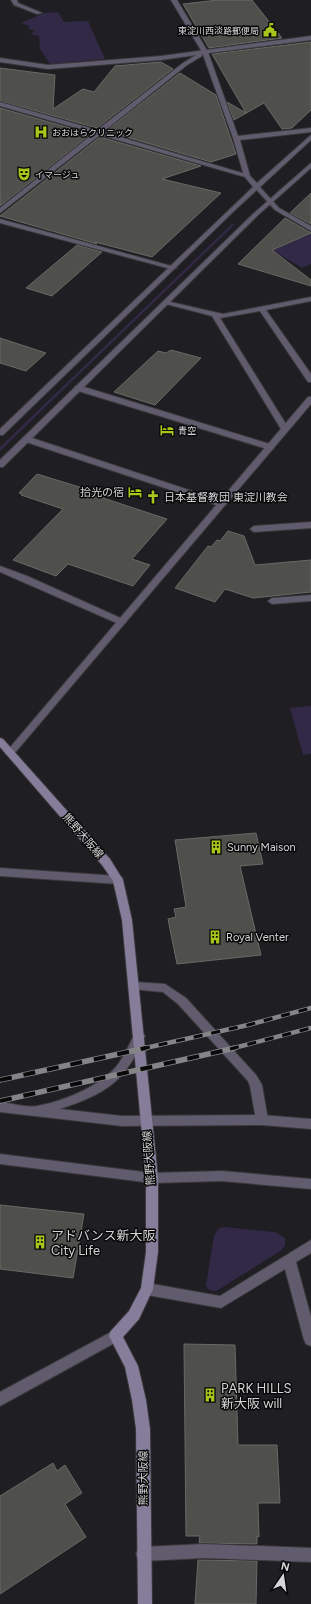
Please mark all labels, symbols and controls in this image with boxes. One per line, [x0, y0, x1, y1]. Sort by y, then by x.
public building icon: 東淀川西淡路郵便局 [262, 22, 278, 38]
place label: 東淀川西淡路郵便局 [178, 25, 259, 36]
hospital icon: おおはらクリニック [33, 124, 49, 140]
place label: おおはらクリニック [52, 127, 133, 138]
theatre icon: イマージュ [16, 166, 32, 182]
place label: イマージュ [35, 169, 79, 180]
hotel icon: 青空 [159, 422, 175, 438]
place label: 青空 [178, 425, 196, 436]
hotel icon: 拾光の宿 [127, 484, 143, 500]
place label: 拾光の宿 [80, 486, 124, 499]
church icon: 日本基督教団 東淀川教会 [145, 489, 161, 505]
place label: 日本基督教団 東淀川教会 [164, 491, 288, 504]
street label: 熊野大阪線 [60, 811, 106, 861]
building icon: Sunny Maison [208, 839, 224, 855]
place label: Sunny Maison [227, 841, 296, 854]
building icon: Royal Venter [207, 929, 223, 945]
place label: Royal Venter [226, 931, 289, 944]
street label: 熊野大阪線 [141, 1130, 157, 1186]
place label: アドバンス新大阪 City Life [51, 1228, 155, 1258]
building icon: アドバンス新大阪 City Life [32, 1234, 48, 1250]
place label: PARK HILLS 新大阪 will [221, 1381, 291, 1411]
building icon: PARK HILLS 新大阪 will [202, 1387, 218, 1403]
street label: 熊野大阪線 [137, 1451, 150, 1506]
north arrow [263, 1556, 303, 1596]
text: N [280, 1559, 291, 1574]

